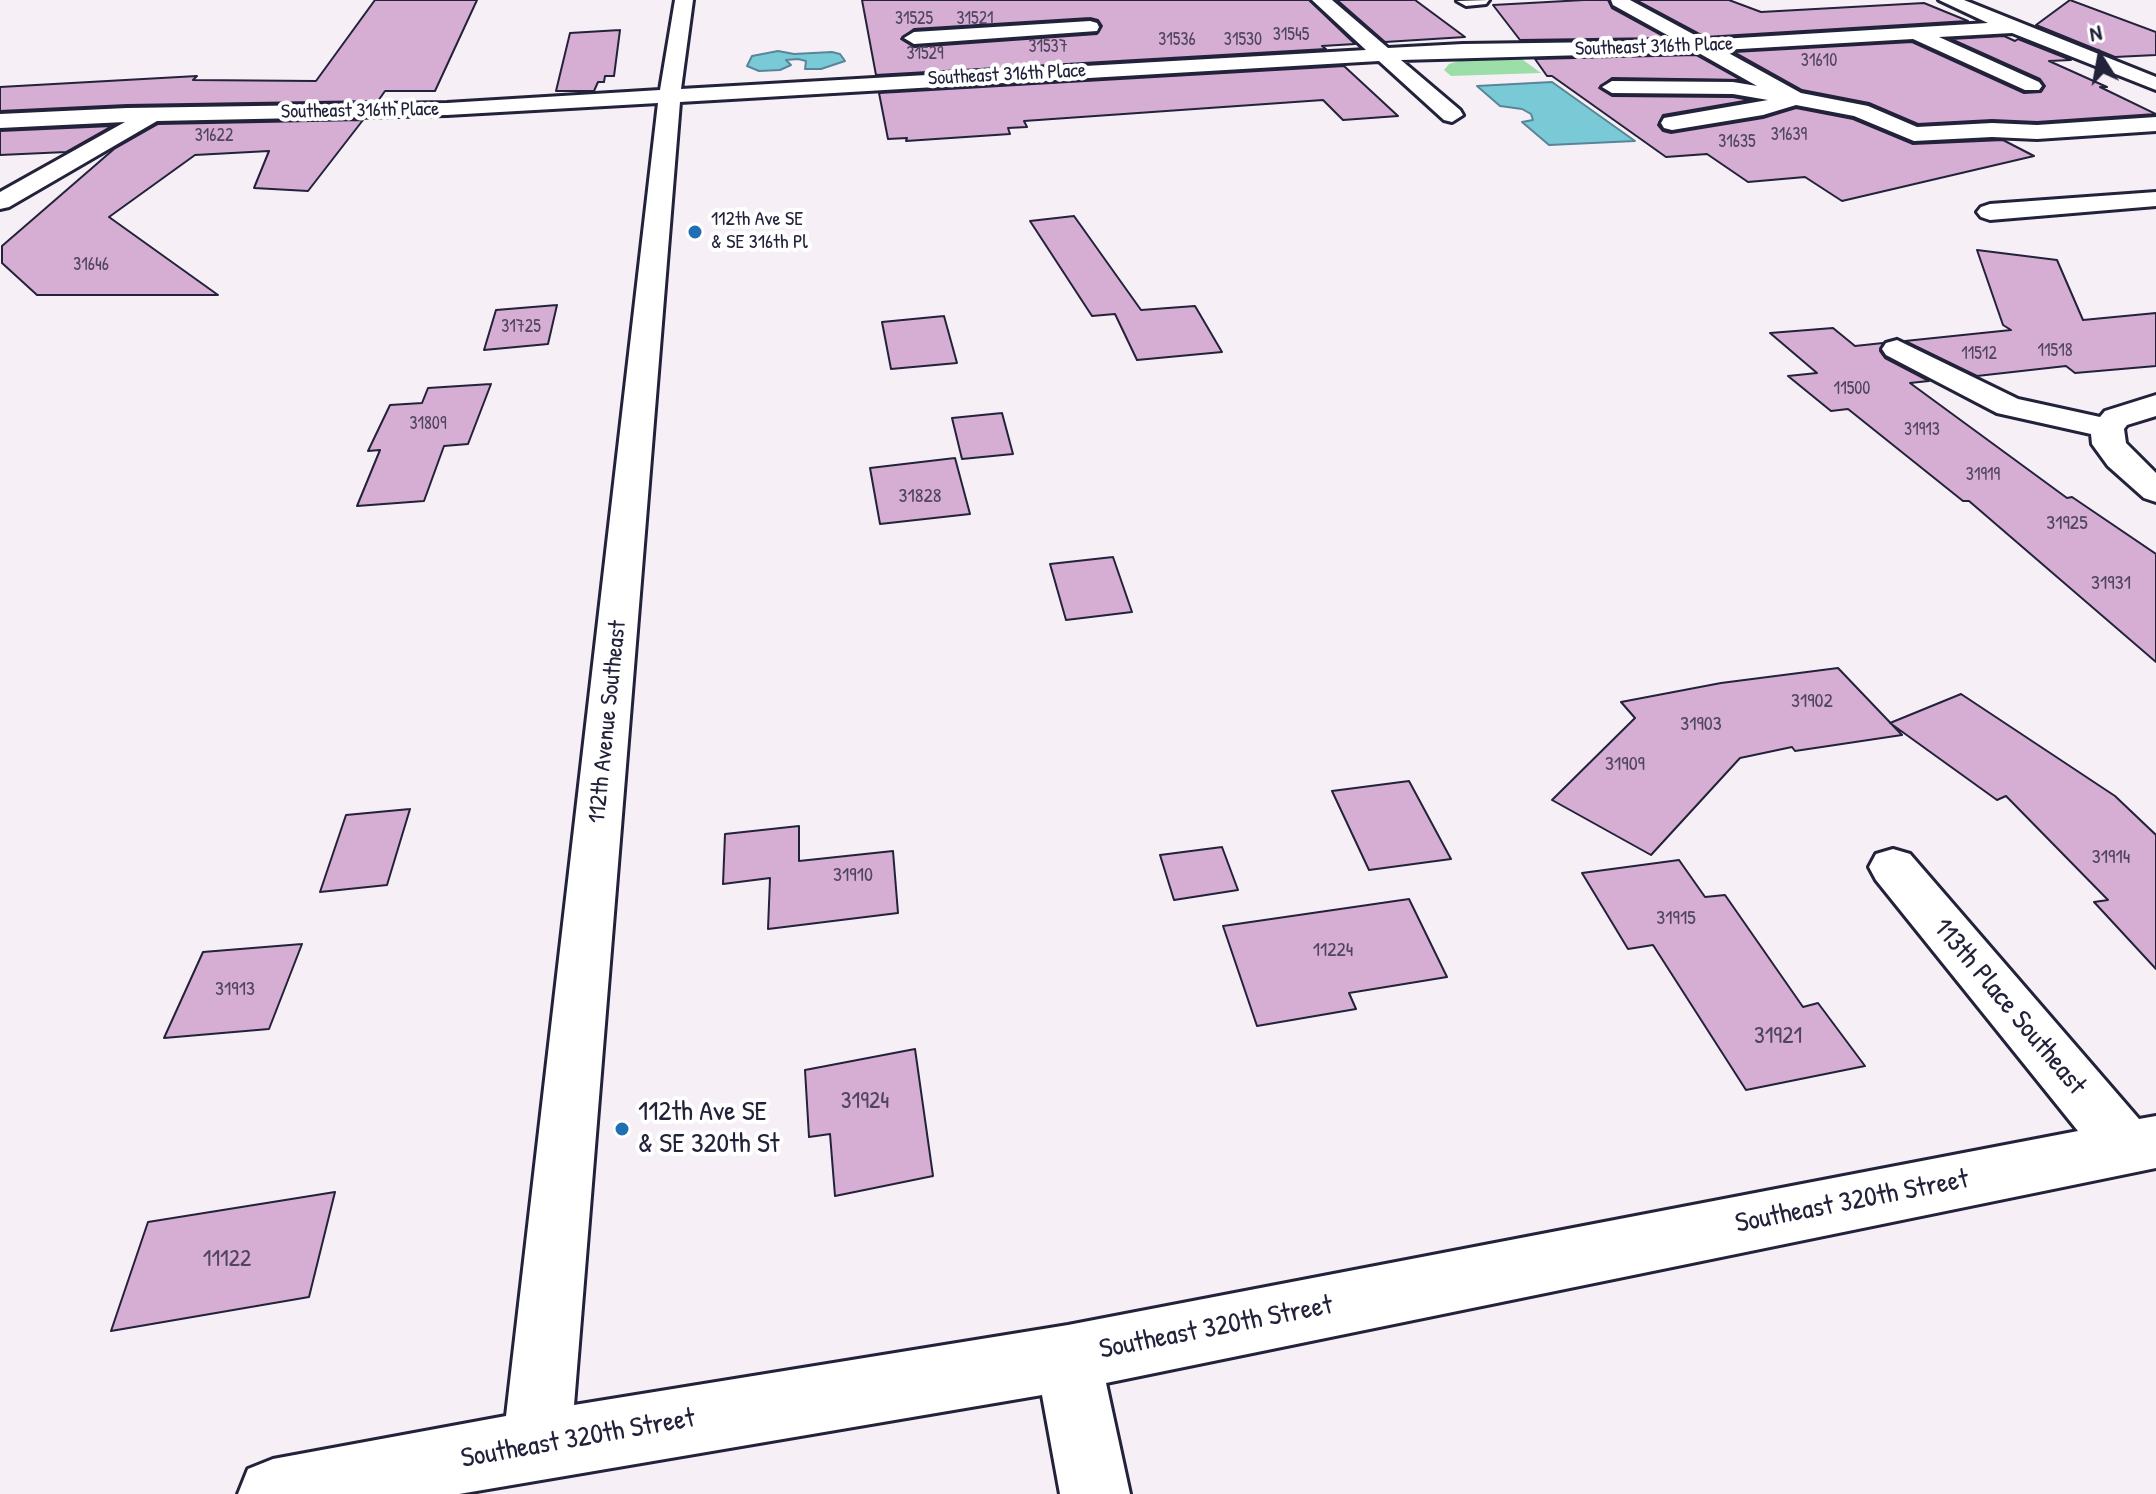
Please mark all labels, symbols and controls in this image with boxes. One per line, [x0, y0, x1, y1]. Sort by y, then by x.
house number: 31525 [895, 8, 933, 30]
house number: 31521 [956, 8, 994, 30]
north arrow [2060, 16, 2140, 96]
text: N [2087, 17, 2104, 48]
house number: 31545 [1273, 24, 1309, 46]
house number: 31536 [1158, 29, 1196, 51]
house number: 31530 [1224, 29, 1262, 51]
street label: Southeast 316th Place [1575, 32, 1733, 62]
house number: 31537 [1028, 36, 1068, 58]
house number: 31529 [906, 43, 944, 65]
house number: 31610 [1801, 50, 1837, 72]
street label: Southeast 316th Place [927, 59, 1087, 91]
street label: Southeast 316th Place [281, 98, 439, 124]
house number: 31639 [1771, 124, 1807, 146]
house number: 31622 [195, 125, 233, 147]
house number: 31635 [1718, 131, 1756, 153]
place label: 112th Ave SE & SE 316th Pl [711, 208, 808, 255]
marker: 112th Ave SE & SE 316th Pl [686, 223, 704, 241]
house number: 31646 [73, 254, 109, 276]
house number: 31725 [501, 316, 541, 338]
house number: 11518 [2037, 340, 2073, 362]
house number: 11512 [1961, 343, 1997, 365]
house number: 11500 [1834, 378, 1870, 400]
house number: 31809 [409, 413, 447, 435]
house number: 31913 [1904, 419, 1940, 441]
house number: 31919 [1966, 464, 2000, 486]
house number: 31828 [899, 485, 941, 509]
house number: 31925 [2046, 512, 2088, 536]
house number: 31931 [2091, 572, 2131, 596]
street label: 112th Avenue Southeast [583, 619, 633, 825]
house number: 31902 [1791, 690, 1833, 714]
house number: 31903 [1680, 713, 1722, 737]
house number: 31909 [1605, 753, 1645, 777]
house number: 31914 [2092, 846, 2130, 870]
house number: 31910 [833, 864, 873, 888]
house number: 31915 [1656, 907, 1696, 931]
street label: 113th Place Southeast [1925, 912, 2093, 1102]
house number: 11224 [1313, 939, 1353, 963]
house number: 31913 [215, 978, 255, 1002]
house number: 31921 [1754, 1023, 1802, 1051]
house number: 31924 [841, 1088, 889, 1116]
place label: 112th Ave SE & SE 320th St [638, 1096, 779, 1162]
marker: 112th Ave SE & SE 320th St [613, 1120, 631, 1138]
street label: Southeast 320th Street [1733, 1163, 1971, 1241]
house number: 11122 [203, 1246, 251, 1274]
street label: Southeast 320th Street [1097, 1289, 1335, 1367]
street label: Southeast 320th Street [458, 1402, 698, 1476]

